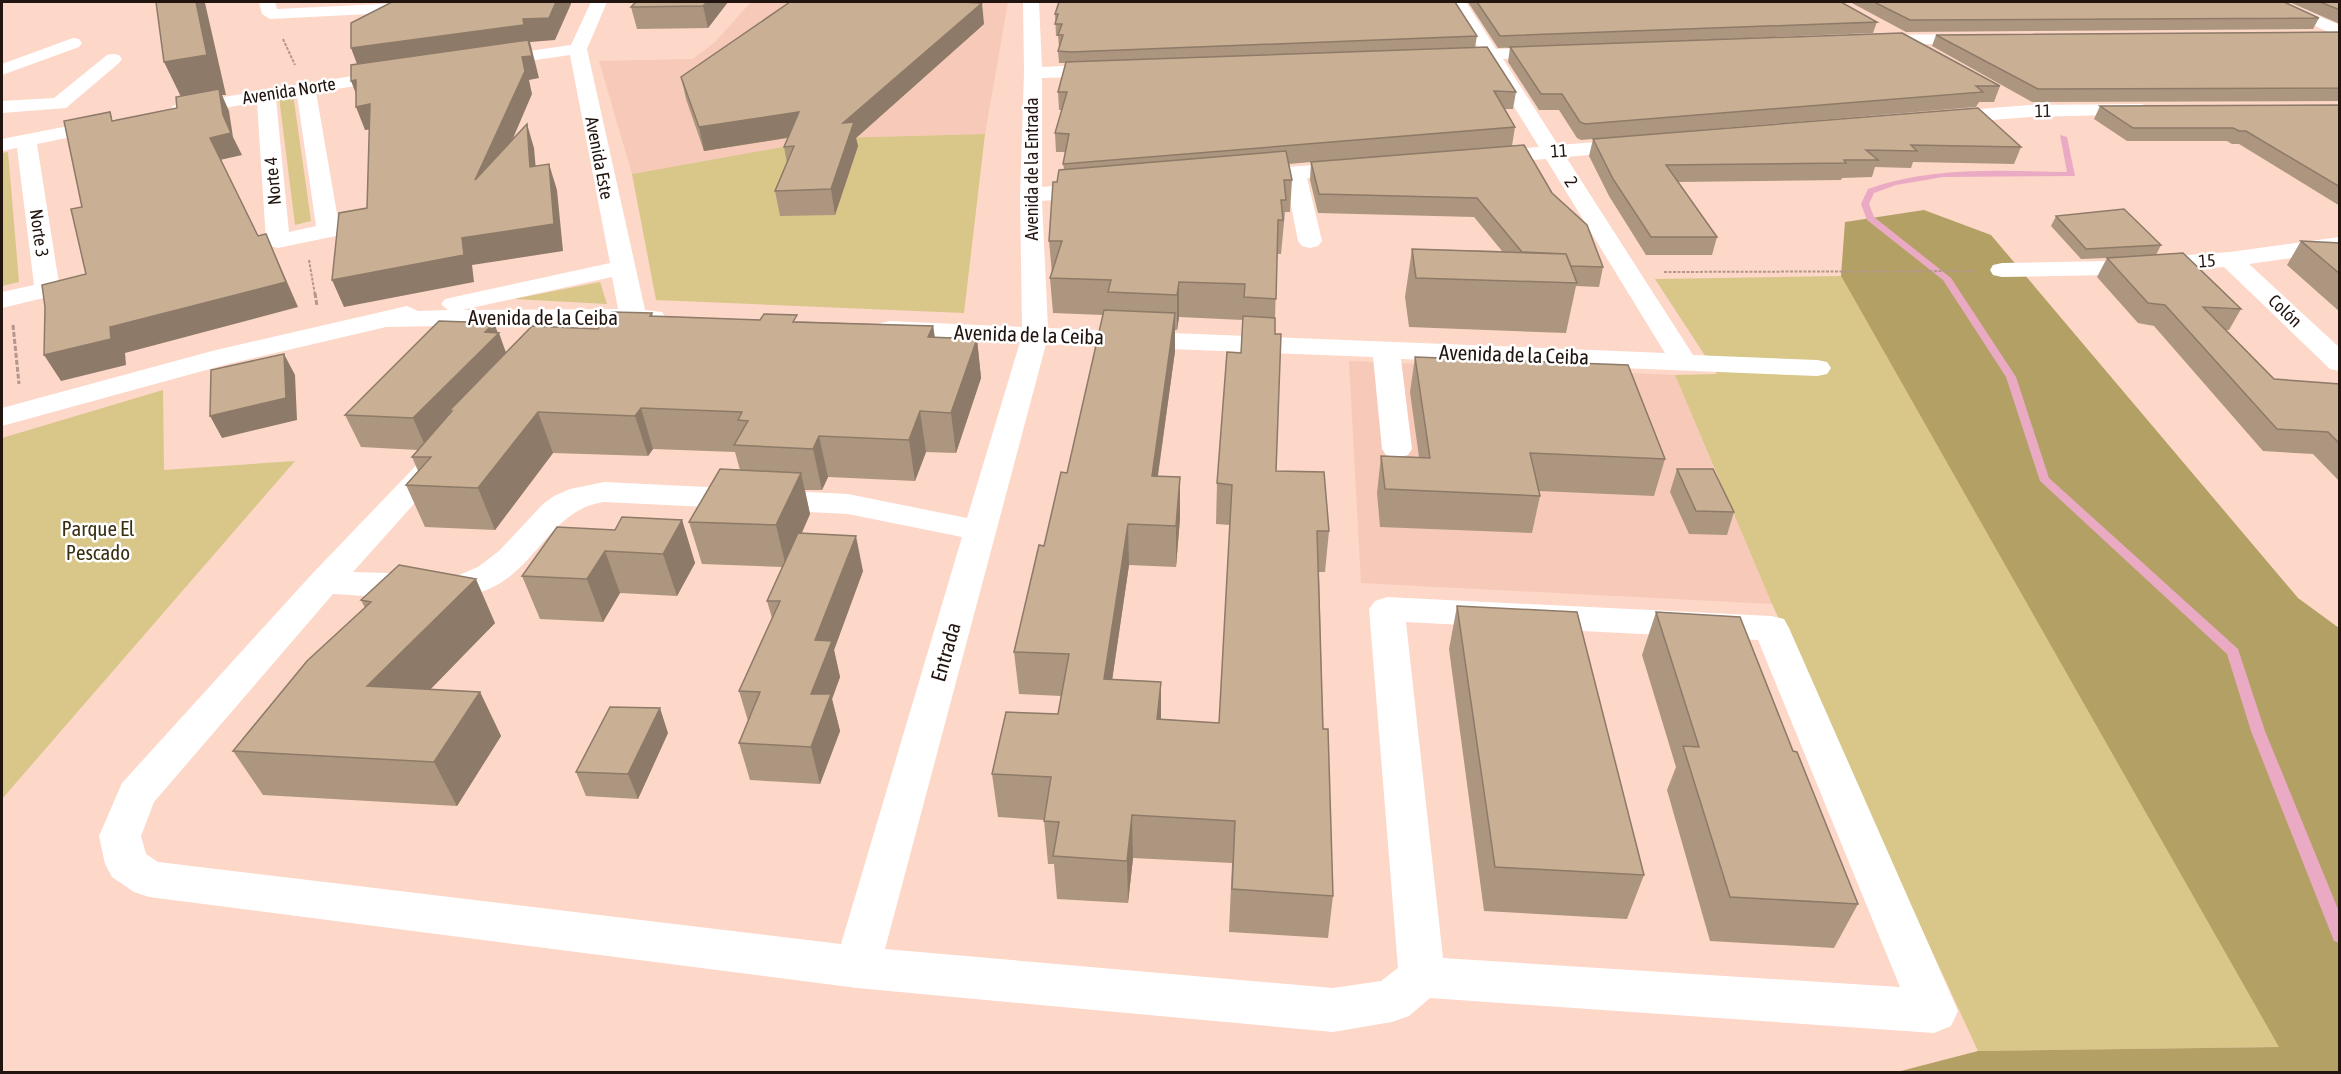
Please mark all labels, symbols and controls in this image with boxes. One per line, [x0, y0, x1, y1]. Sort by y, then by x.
street label: Avenida Norte [241, 73, 337, 108]
street label: Avenida de la Entrada [1021, 97, 1042, 241]
street label: 11 [2034, 100, 2052, 121]
street label: Avenida Este [581, 115, 618, 201]
street label: 11 [1550, 139, 1568, 162]
street label: Norte 4 [260, 156, 285, 206]
street label: 2 [1560, 173, 1583, 191]
street label: Norte 3 [26, 208, 53, 258]
street label: 15 [2198, 249, 2216, 272]
street label: Colón [2264, 290, 2307, 331]
street label: Avenida de la Ceiba [468, 305, 618, 329]
street label: Avenida de la Ceiba [954, 319, 1104, 349]
street label: Avenida de la Ceiba [1439, 339, 1589, 369]
park label: Parque El Pescado [62, 516, 135, 564]
street label: Entrada [925, 619, 965, 684]

